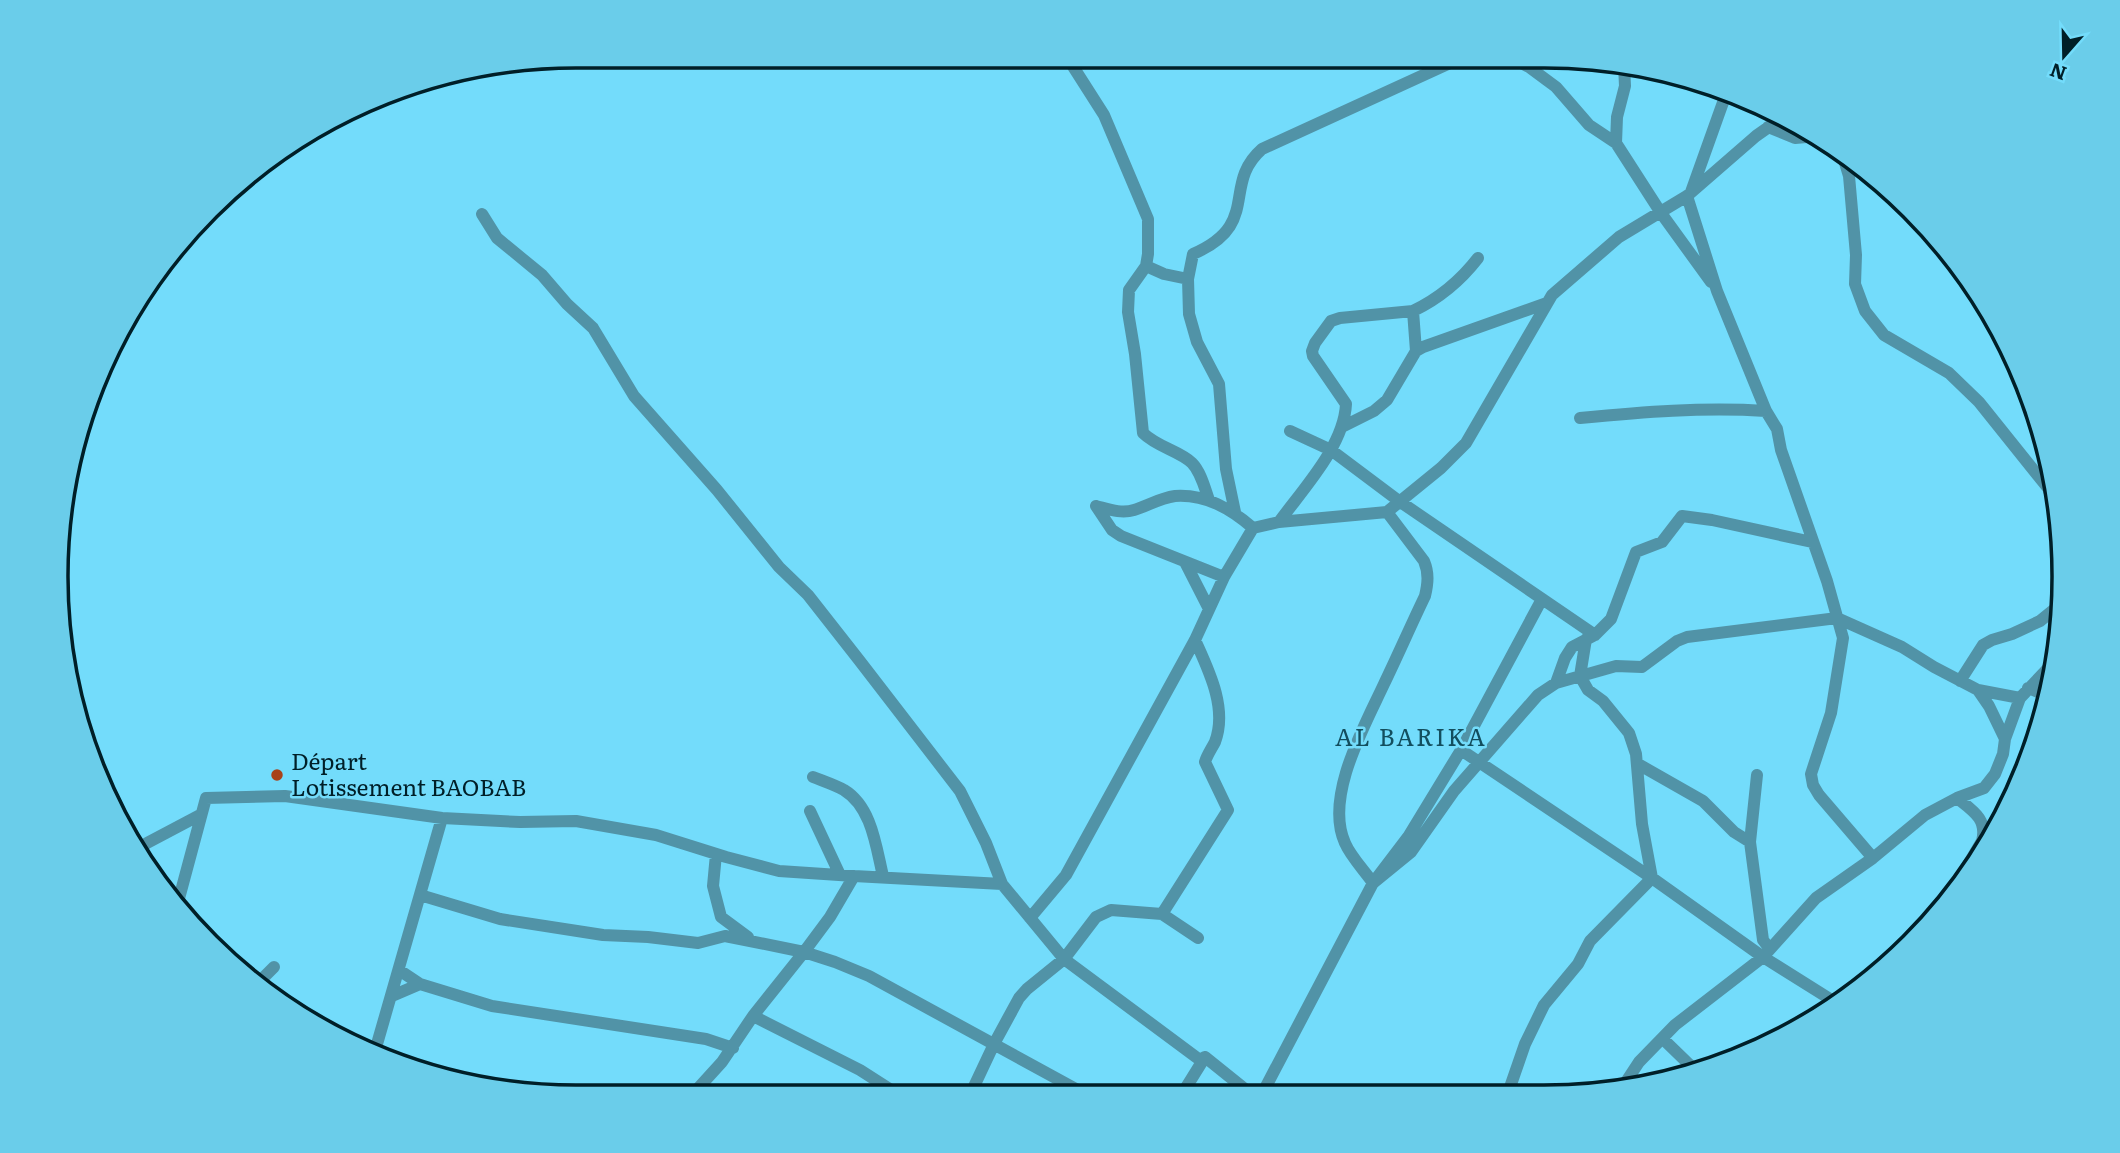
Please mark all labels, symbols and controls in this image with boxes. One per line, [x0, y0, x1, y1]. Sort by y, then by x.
north arrow [2029, 21, 2099, 91]
text: N [2046, 57, 2070, 89]
district label: AL BARIKA [1335, 718, 1487, 753]
place label: Départ Lotissement BAOBAB [291, 743, 526, 803]
marker: Départ Lotissement BAOBAB [269, 767, 285, 783]

